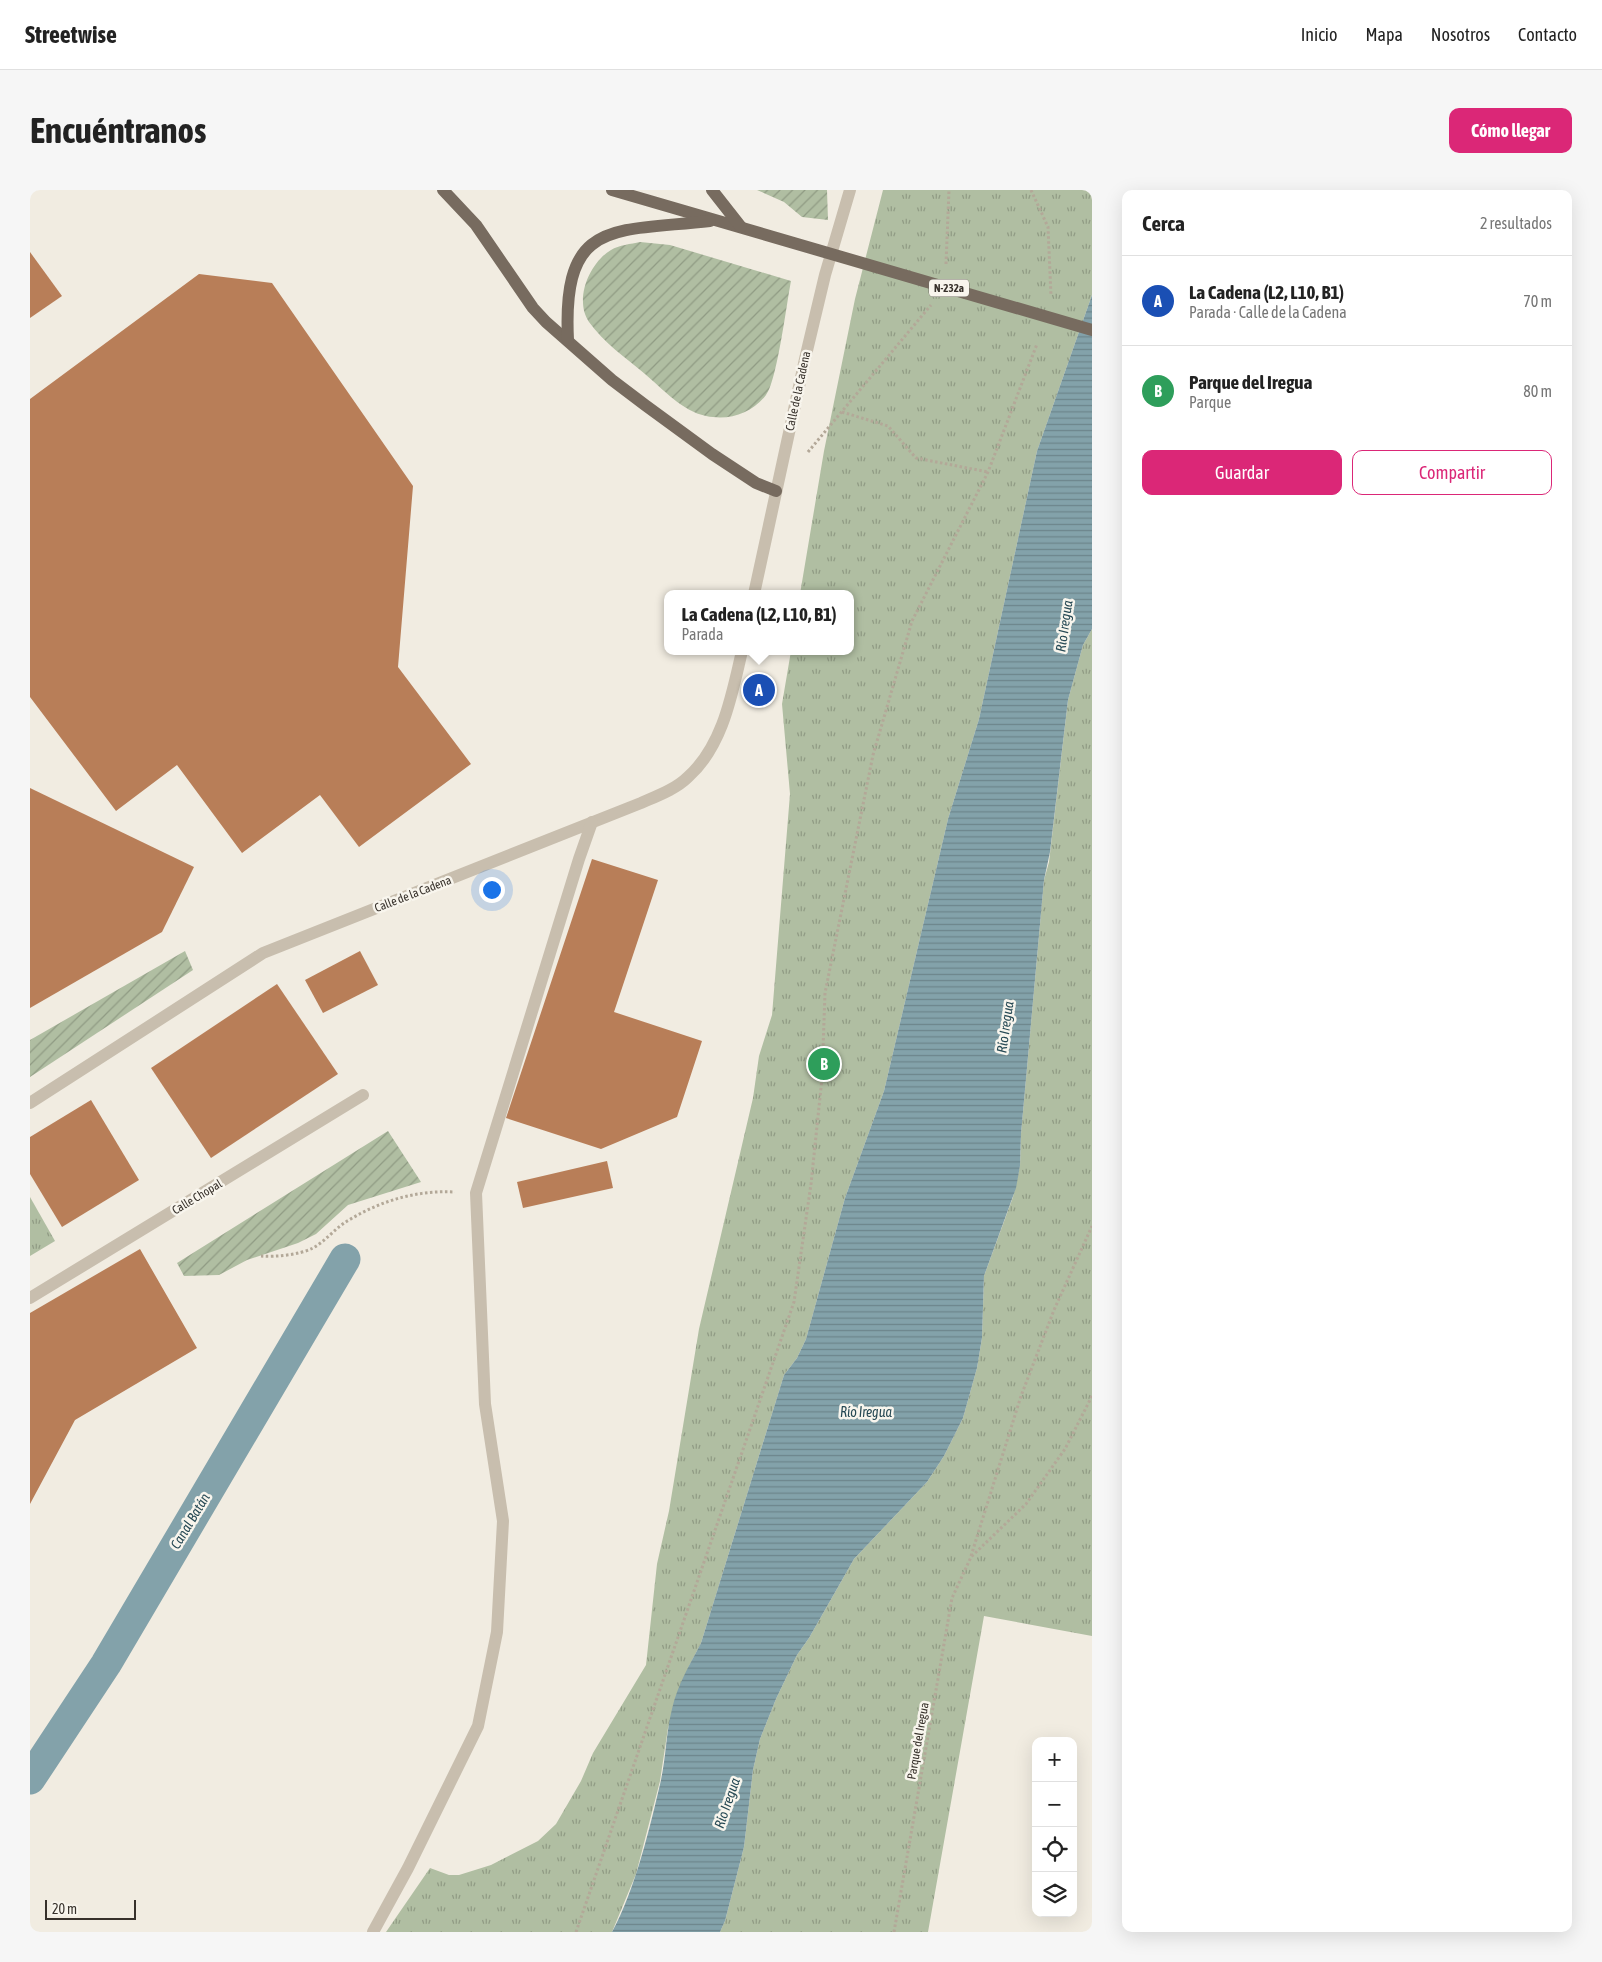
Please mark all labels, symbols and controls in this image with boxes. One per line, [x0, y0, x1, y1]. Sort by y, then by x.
text: Streetwise [25, 21, 117, 48]
text: Inicio [1301, 24, 1337, 45]
text: Mapa [1365, 24, 1403, 45]
text: Nosotros [1431, 24, 1490, 45]
text: Contacto [1518, 24, 1577, 45]
button: Cómo llegar [1449, 108, 1572, 153]
text: Encuéntranos [30, 110, 206, 150]
text: Cerca [1142, 211, 1185, 235]
text: 2 resultados [1480, 214, 1552, 232]
road number: N-232a [929, 280, 969, 296]
text: La Cadena (L2, L10, B1) [1189, 281, 1344, 303]
text: A [1154, 292, 1162, 310]
text: 70 m [1523, 292, 1552, 310]
text: Parada · Calle de la Cadena [1189, 303, 1347, 321]
street label: Calle de la Cadena [783, 350, 813, 432]
text: Parque del Iregua [1189, 371, 1312, 393]
text: B [1154, 382, 1162, 400]
text: 80 m [1523, 382, 1552, 400]
text: Parque [1189, 393, 1231, 411]
button: Guardar [1142, 450, 1342, 495]
button: Compartir [1352, 450, 1552, 495]
popup [664, 590, 854, 655]
water label: Río Iregua [1052, 599, 1076, 653]
text: La Cadena (L2, L10, B1) [682, 603, 836, 625]
text: Parada [682, 625, 723, 643]
pin: A [743, 671, 775, 709]
street label: Calle de la Cadena [373, 873, 453, 915]
your location [479, 877, 505, 903]
water label: Río Iregua [993, 1000, 1017, 1054]
pin: B [808, 1045, 840, 1083]
street label: Calle Chopal [170, 1176, 225, 1217]
water label: Río Iregua [840, 1404, 892, 1420]
water label: Canal Batán [167, 1490, 213, 1552]
street label: Parque del Iregua [904, 1701, 932, 1781]
map controls [1032, 1737, 1077, 1917]
button: + [1032, 1737, 1077, 1782]
water label: Río Iregua [711, 1775, 743, 1830]
button: − [1032, 1782, 1077, 1827]
button: locate [1032, 1827, 1077, 1872]
button: layers [1032, 1872, 1077, 1917]
scale bar [45, 1897, 136, 1920]
text: 20 m [52, 1901, 77, 1917]

